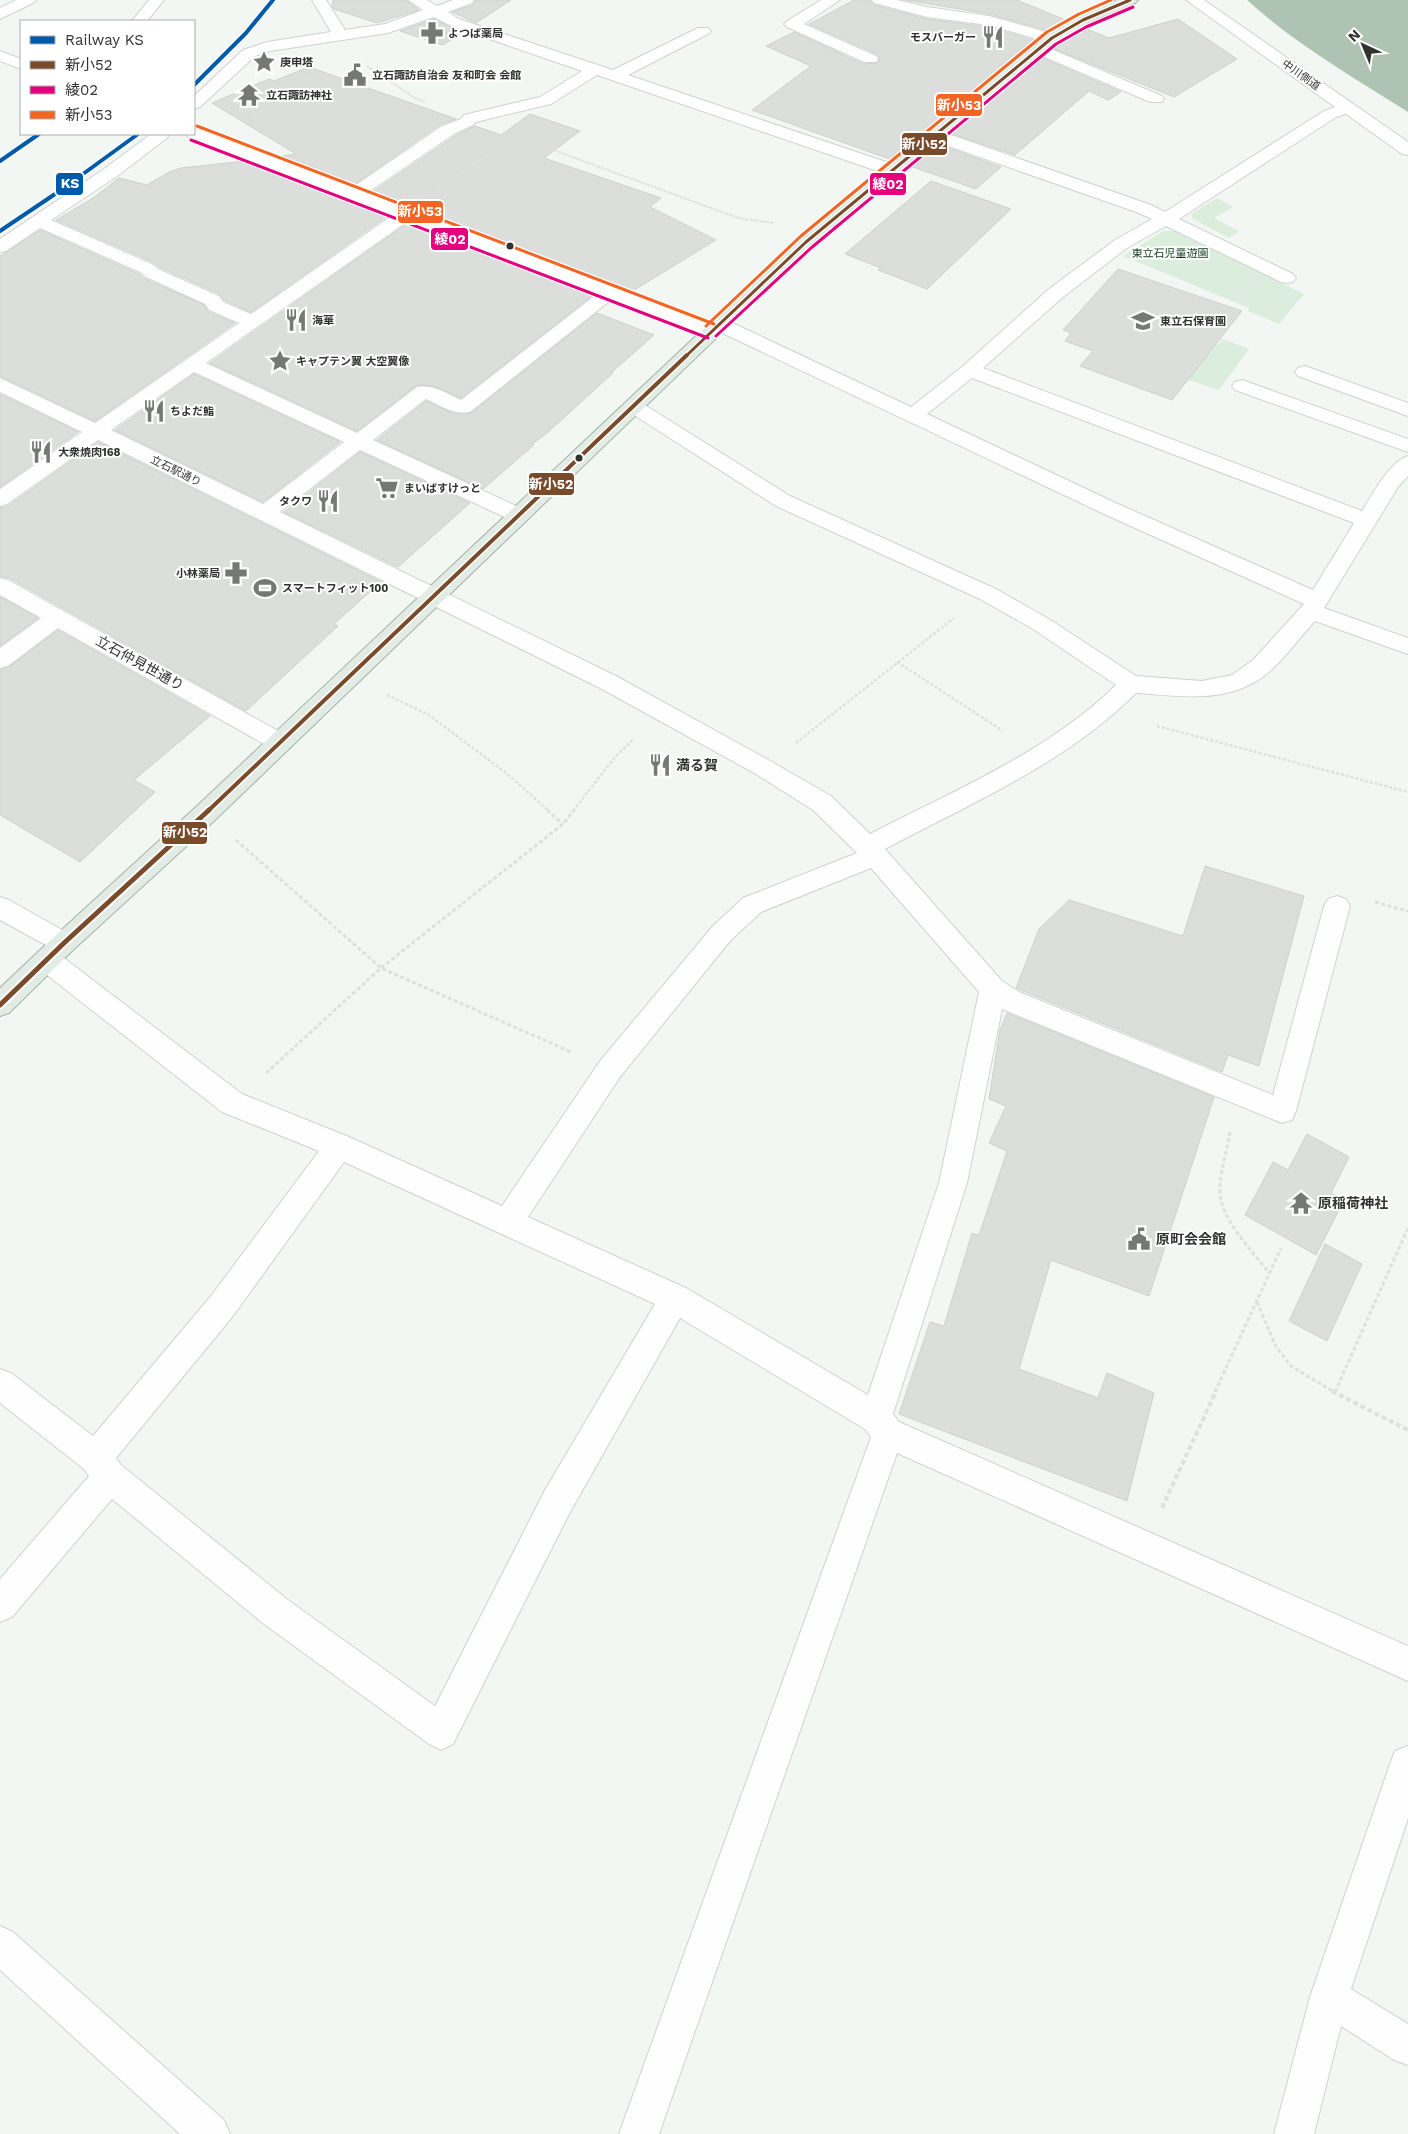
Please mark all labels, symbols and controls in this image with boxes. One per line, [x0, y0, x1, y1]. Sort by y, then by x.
legend [20, 20, 195, 135]
pharmacy icon: よつば薬局 [419, 20, 445, 46]
north arrow [1338, 20, 1388, 70]
restaurant icon: モスバーガー [980, 24, 1006, 50]
text: N [1345, 26, 1363, 45]
place label: よつば薬局 [448, 27, 503, 40]
text: Railway KS [65, 31, 144, 49]
place label: モスバーガー [910, 31, 976, 44]
place icon: 庚申塔 [251, 49, 277, 75]
text: 新小52 [65, 56, 112, 74]
place label: 庚申塔 [280, 56, 313, 69]
street label: 中川側道 [1279, 57, 1323, 93]
public building icon: 立石諏訪自治会 友和町会 会館 [342, 62, 368, 88]
place label: 立石諏訪自治会 友和町会 会館 [372, 69, 521, 82]
text: 綾02 [65, 81, 98, 99]
temple icon: 立石諏訪神社 [236, 82, 262, 108]
place label: 立石諏訪神社 [266, 89, 332, 102]
line badge: 新小53 [935, 93, 983, 117]
text: 新小53 [937, 97, 981, 113]
text: 新小53 [65, 106, 112, 124]
line badge: 新小52 [901, 132, 948, 156]
text: 新小52 [902, 136, 946, 152]
line badge: KS [55, 172, 84, 196]
line badge: 綾02 [869, 172, 907, 196]
text: KS [61, 175, 79, 191]
text: 綾02 [872, 176, 904, 192]
line badge: 新小53 [397, 200, 444, 224]
text: 新小53 [398, 203, 442, 219]
line badge: 綾02 [430, 227, 469, 251]
text: 綾02 [434, 231, 466, 247]
unlabelled marker [505, 241, 515, 251]
park label: 東立石児童遊園 [1132, 247, 1209, 260]
restaurant icon: 海華 [283, 307, 309, 333]
school or university icon: 東立石保育園 [1130, 308, 1156, 334]
place label: 海華 [312, 314, 334, 327]
place label: 東立石保育園 [1160, 315, 1226, 328]
place icon: キャプテン翼 大空翼像 [267, 348, 293, 374]
place label: キャプテン翼 大空翼像 [296, 355, 409, 368]
restaurant icon: ちよだ鮨 [141, 398, 167, 424]
place label: ちよだ鮨 [170, 405, 214, 418]
restaurant icon: 大衆焼肉168 [28, 439, 54, 465]
place label: 大衆焼肉168 [58, 446, 121, 459]
street label: 立石駅通り [148, 453, 204, 489]
unlabelled marker [574, 453, 584, 463]
line badge: 新小52 [528, 472, 575, 496]
supermarket icon: まいばすけっと [374, 475, 400, 501]
text: 新小52 [529, 476, 573, 492]
place label: まいばすけっと [404, 482, 481, 495]
restaurant icon: タクワ [315, 488, 341, 514]
place label: タクワ [279, 495, 312, 508]
pharmacy icon: 小林薬局 [223, 560, 249, 586]
place label: 小林薬局 [176, 567, 220, 580]
sports icon: スマートフィット100 [252, 575, 278, 601]
place label: スマートフィット100 [282, 582, 388, 595]
street label: 立石仲見世通り [93, 632, 187, 694]
restaurant icon: 満る賀 [647, 752, 673, 778]
place label: 満る賀 [676, 757, 718, 773]
line badge: 新小52 [161, 821, 208, 845]
text: 新小52 [163, 824, 207, 840]
temple icon: 原稲荷神社 [1288, 1190, 1314, 1216]
place label: 原稲荷神社 [1318, 1195, 1388, 1211]
public building icon: 原町会会館 [1126, 1226, 1152, 1252]
place label: 原町会会館 [1156, 1231, 1226, 1247]

